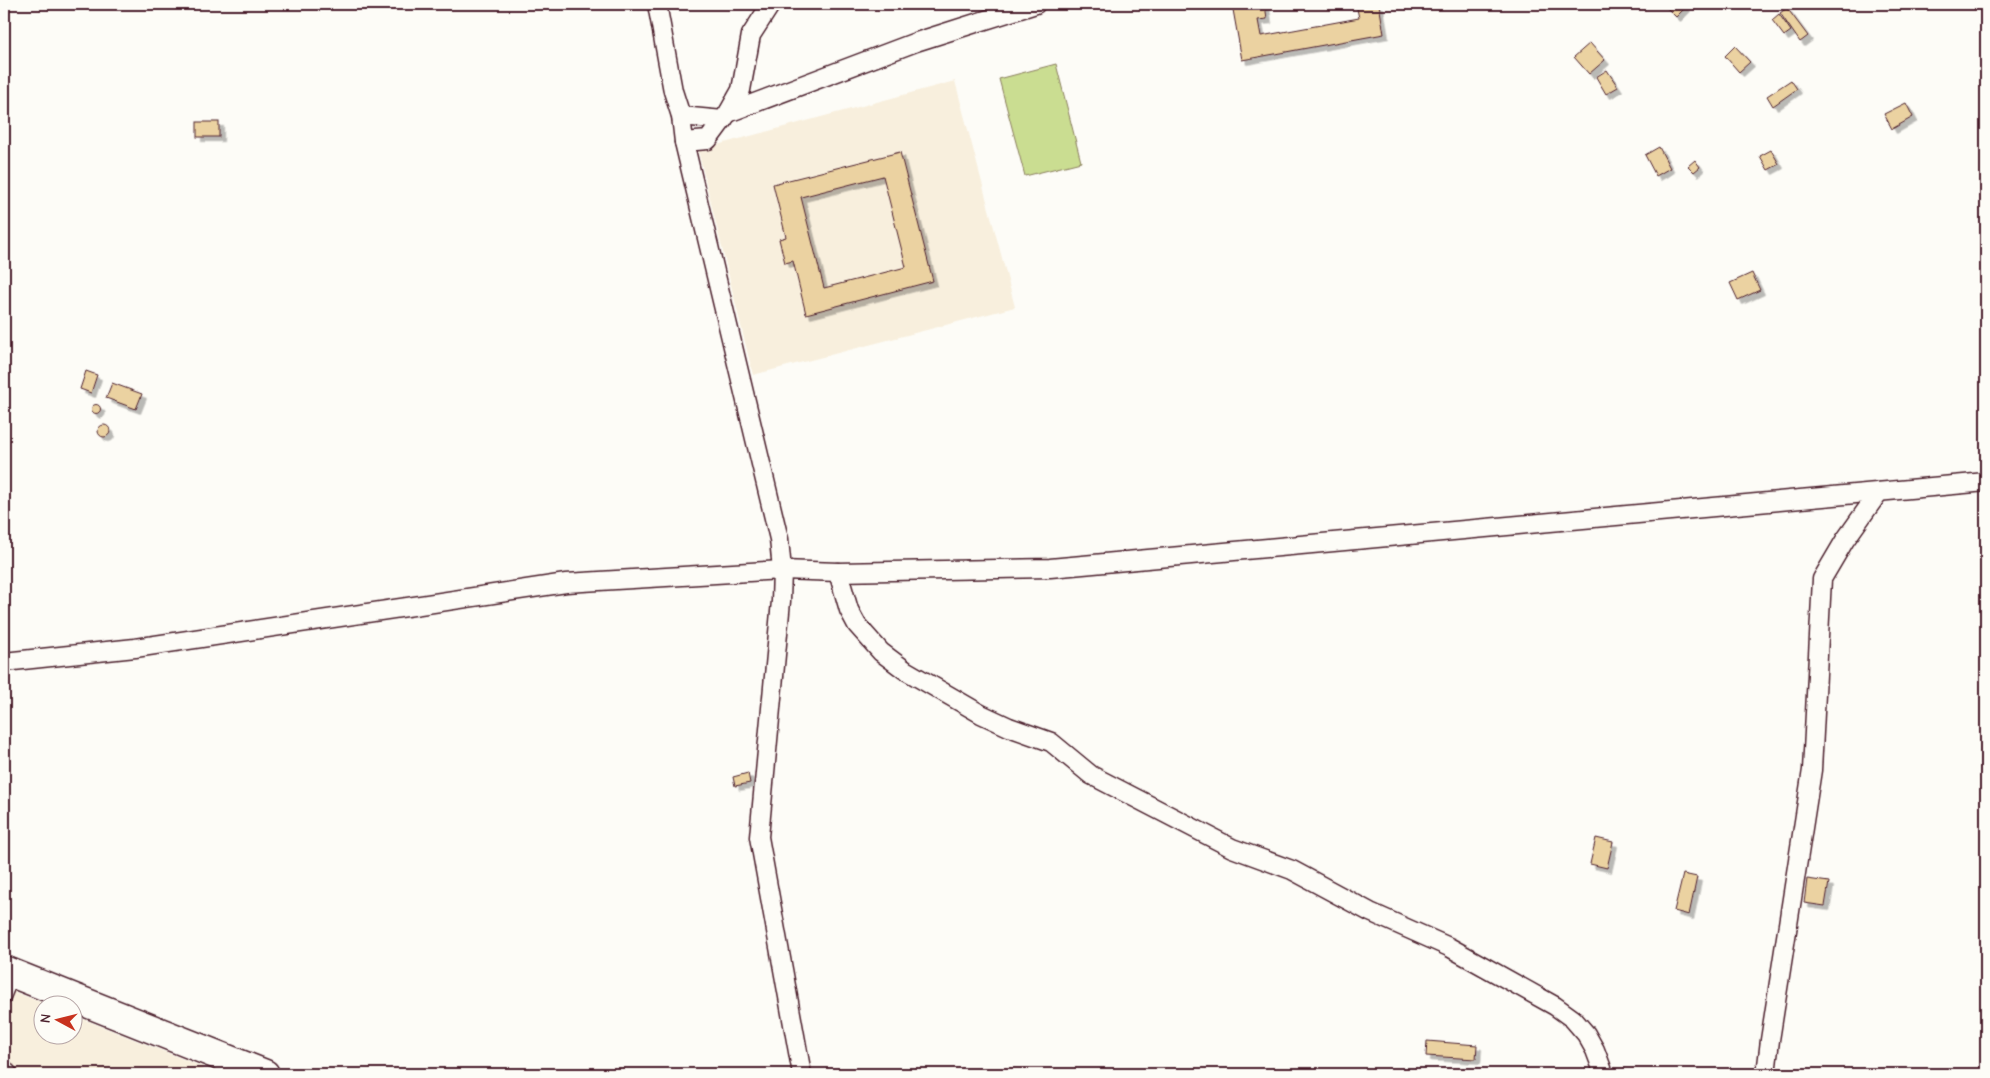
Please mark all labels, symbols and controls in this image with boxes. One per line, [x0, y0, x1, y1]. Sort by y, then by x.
north arrow [32, 996, 82, 1046]
text: N [37, 1013, 55, 1024]

